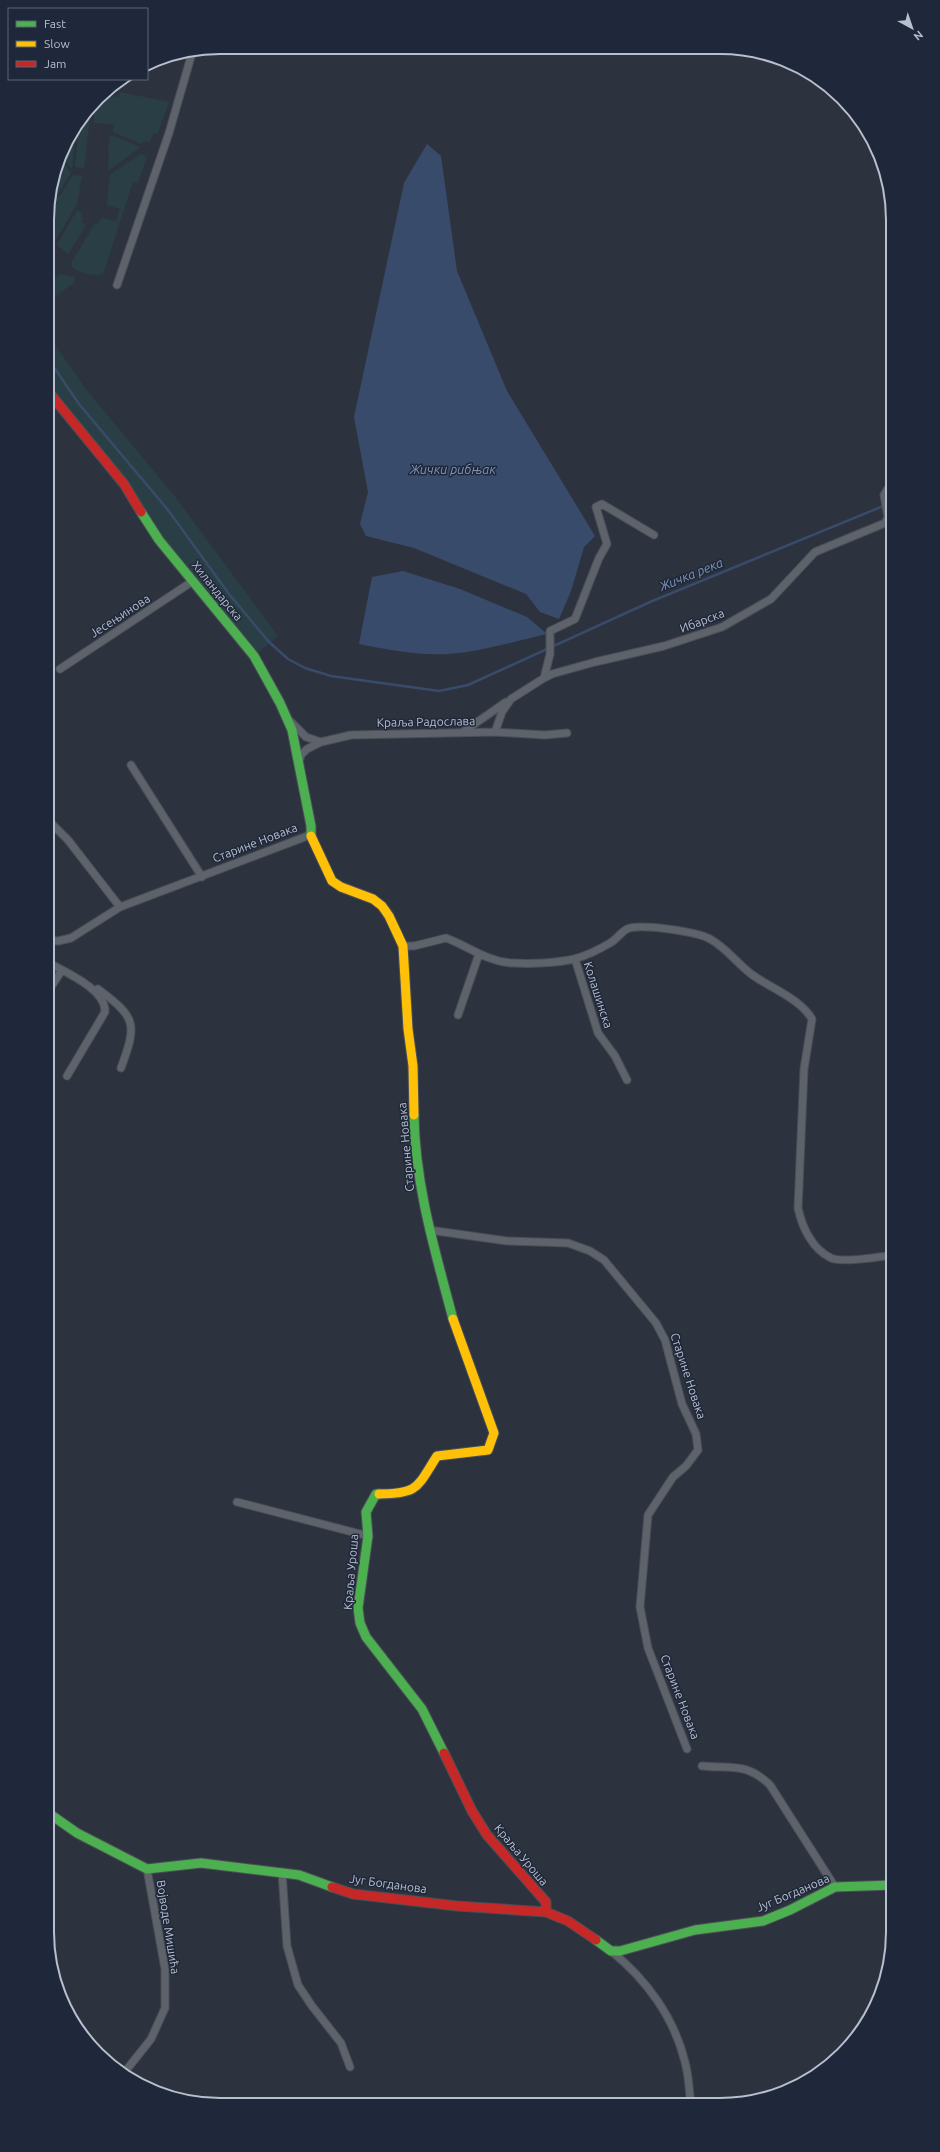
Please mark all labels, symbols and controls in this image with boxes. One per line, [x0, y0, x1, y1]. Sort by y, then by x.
legend [8, 8, 148, 80]
north arrow [892, 8, 932, 48]
text: Fast [44, 17, 66, 30]
text: N [911, 28, 925, 43]
text: Slow [44, 37, 70, 50]
text: Jam [44, 57, 66, 70]
water label: Жички рибњак [409, 462, 496, 476]
water label: Жичка река [656, 555, 725, 593]
street label: Хиландарска [189, 558, 245, 623]
street label: Јесењинова [87, 591, 152, 640]
street label: Ибарска [678, 606, 726, 635]
street label: Краља Радослава [377, 714, 475, 729]
street label: Старине Новака [211, 820, 299, 865]
street label: Колашинска [582, 960, 615, 1030]
street label: Старине Новака [395, 1102, 416, 1192]
street label: Старине Новака [668, 1331, 709, 1420]
street label: Краља Уроша [341, 1533, 360, 1610]
street label: Старине Новака [658, 1653, 703, 1741]
street label: Краља Уроша [492, 1821, 551, 1888]
street label: Југ Богданова [754, 1871, 831, 1914]
street label: Југ Богданова [348, 1872, 428, 1895]
street label: Војводе Мишића [155, 1879, 182, 1975]

